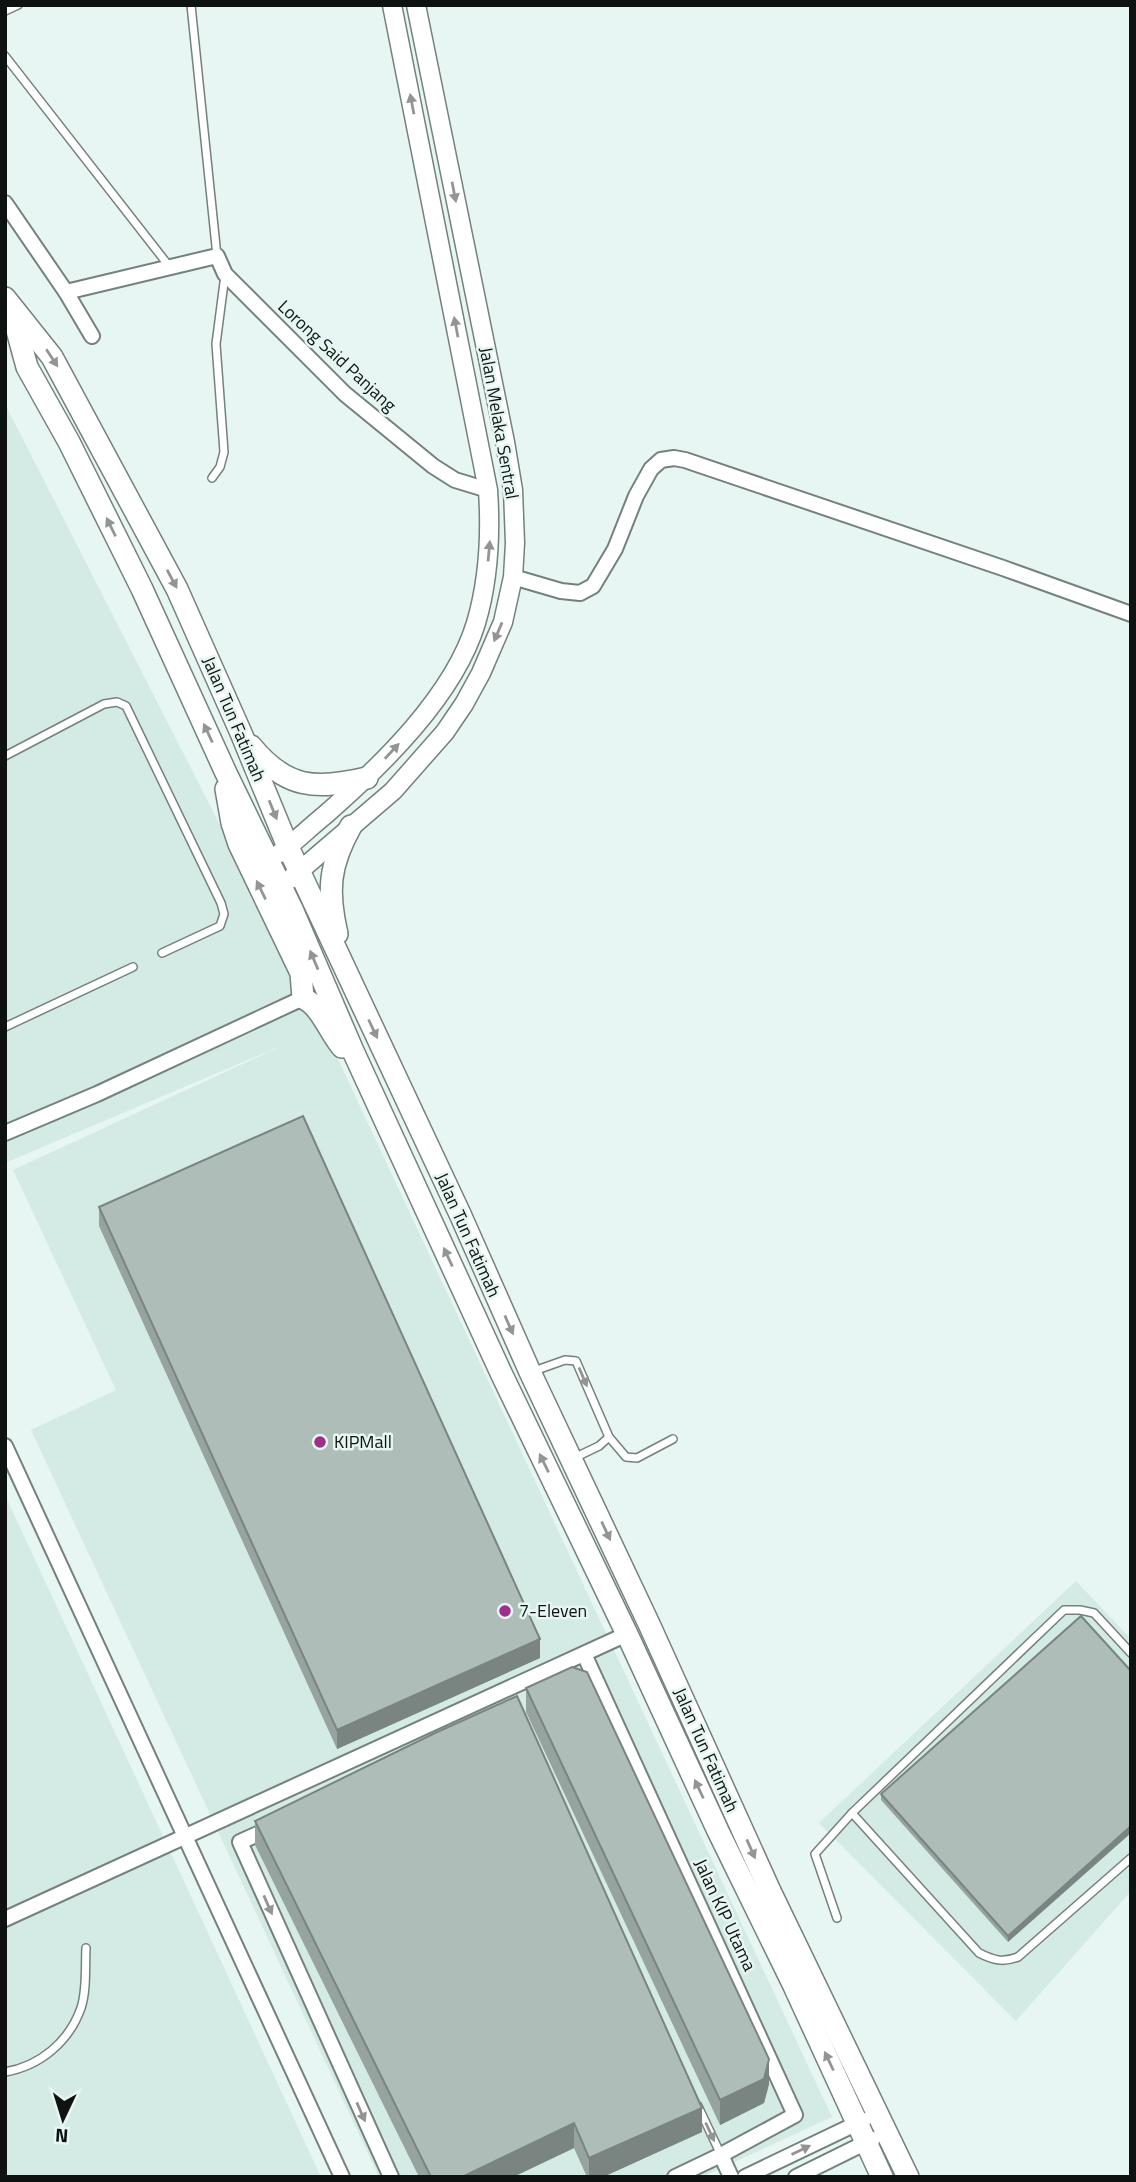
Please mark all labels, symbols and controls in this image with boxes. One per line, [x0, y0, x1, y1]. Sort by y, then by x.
one-way arrow [406, 93, 417, 115]
one-way arrow [449, 181, 460, 203]
street label: Lorong Said Panjang [272, 293, 403, 418]
one-way arrow [450, 316, 461, 338]
street label: Jalan Melaka Sentral [473, 345, 526, 501]
one-way arrow [45, 349, 59, 367]
one-way arrow [106, 517, 117, 537]
one-way arrow [483, 540, 494, 562]
one-way arrow [166, 570, 178, 589]
one-way arrow [493, 622, 504, 643]
street label: Jalan Tun Fatimah [196, 652, 273, 786]
one-way arrow [203, 723, 214, 743]
one-way arrow [383, 743, 399, 760]
one-way arrow [267, 800, 278, 821]
one-way arrow [255, 880, 267, 900]
one-way arrow [308, 950, 320, 970]
one-way arrow [367, 1019, 379, 1039]
street label: Jalan Tun Fatimah [429, 1168, 508, 1301]
one-way arrow [442, 1247, 454, 1267]
one-way arrow [503, 1315, 515, 1335]
one-way arrow [577, 1367, 589, 1387]
place label: KIPMall [334, 1428, 392, 1455]
marker: KIPMall [312, 1434, 328, 1450]
one-way arrow [539, 1453, 550, 1473]
one-way arrow [600, 1521, 611, 1541]
place label: 7-Eleven [519, 1597, 587, 1624]
marker: 7-Eleven [497, 1603, 513, 1619]
street label: Jalan Tun Fatimah [667, 1683, 746, 1816]
one-way arrow [693, 1779, 704, 1800]
one-way arrow [745, 1839, 757, 1859]
street label: Jalan KIP Utama [688, 1854, 763, 1975]
one-way arrow [263, 1894, 274, 1915]
one-way arrow [823, 2051, 835, 2071]
north arrow [28, 2084, 98, 2154]
one-way arrow [355, 2102, 367, 2122]
text: N [54, 2122, 69, 2151]
one-way arrow [704, 2122, 716, 2142]
one-way arrow [791, 2144, 811, 2156]

